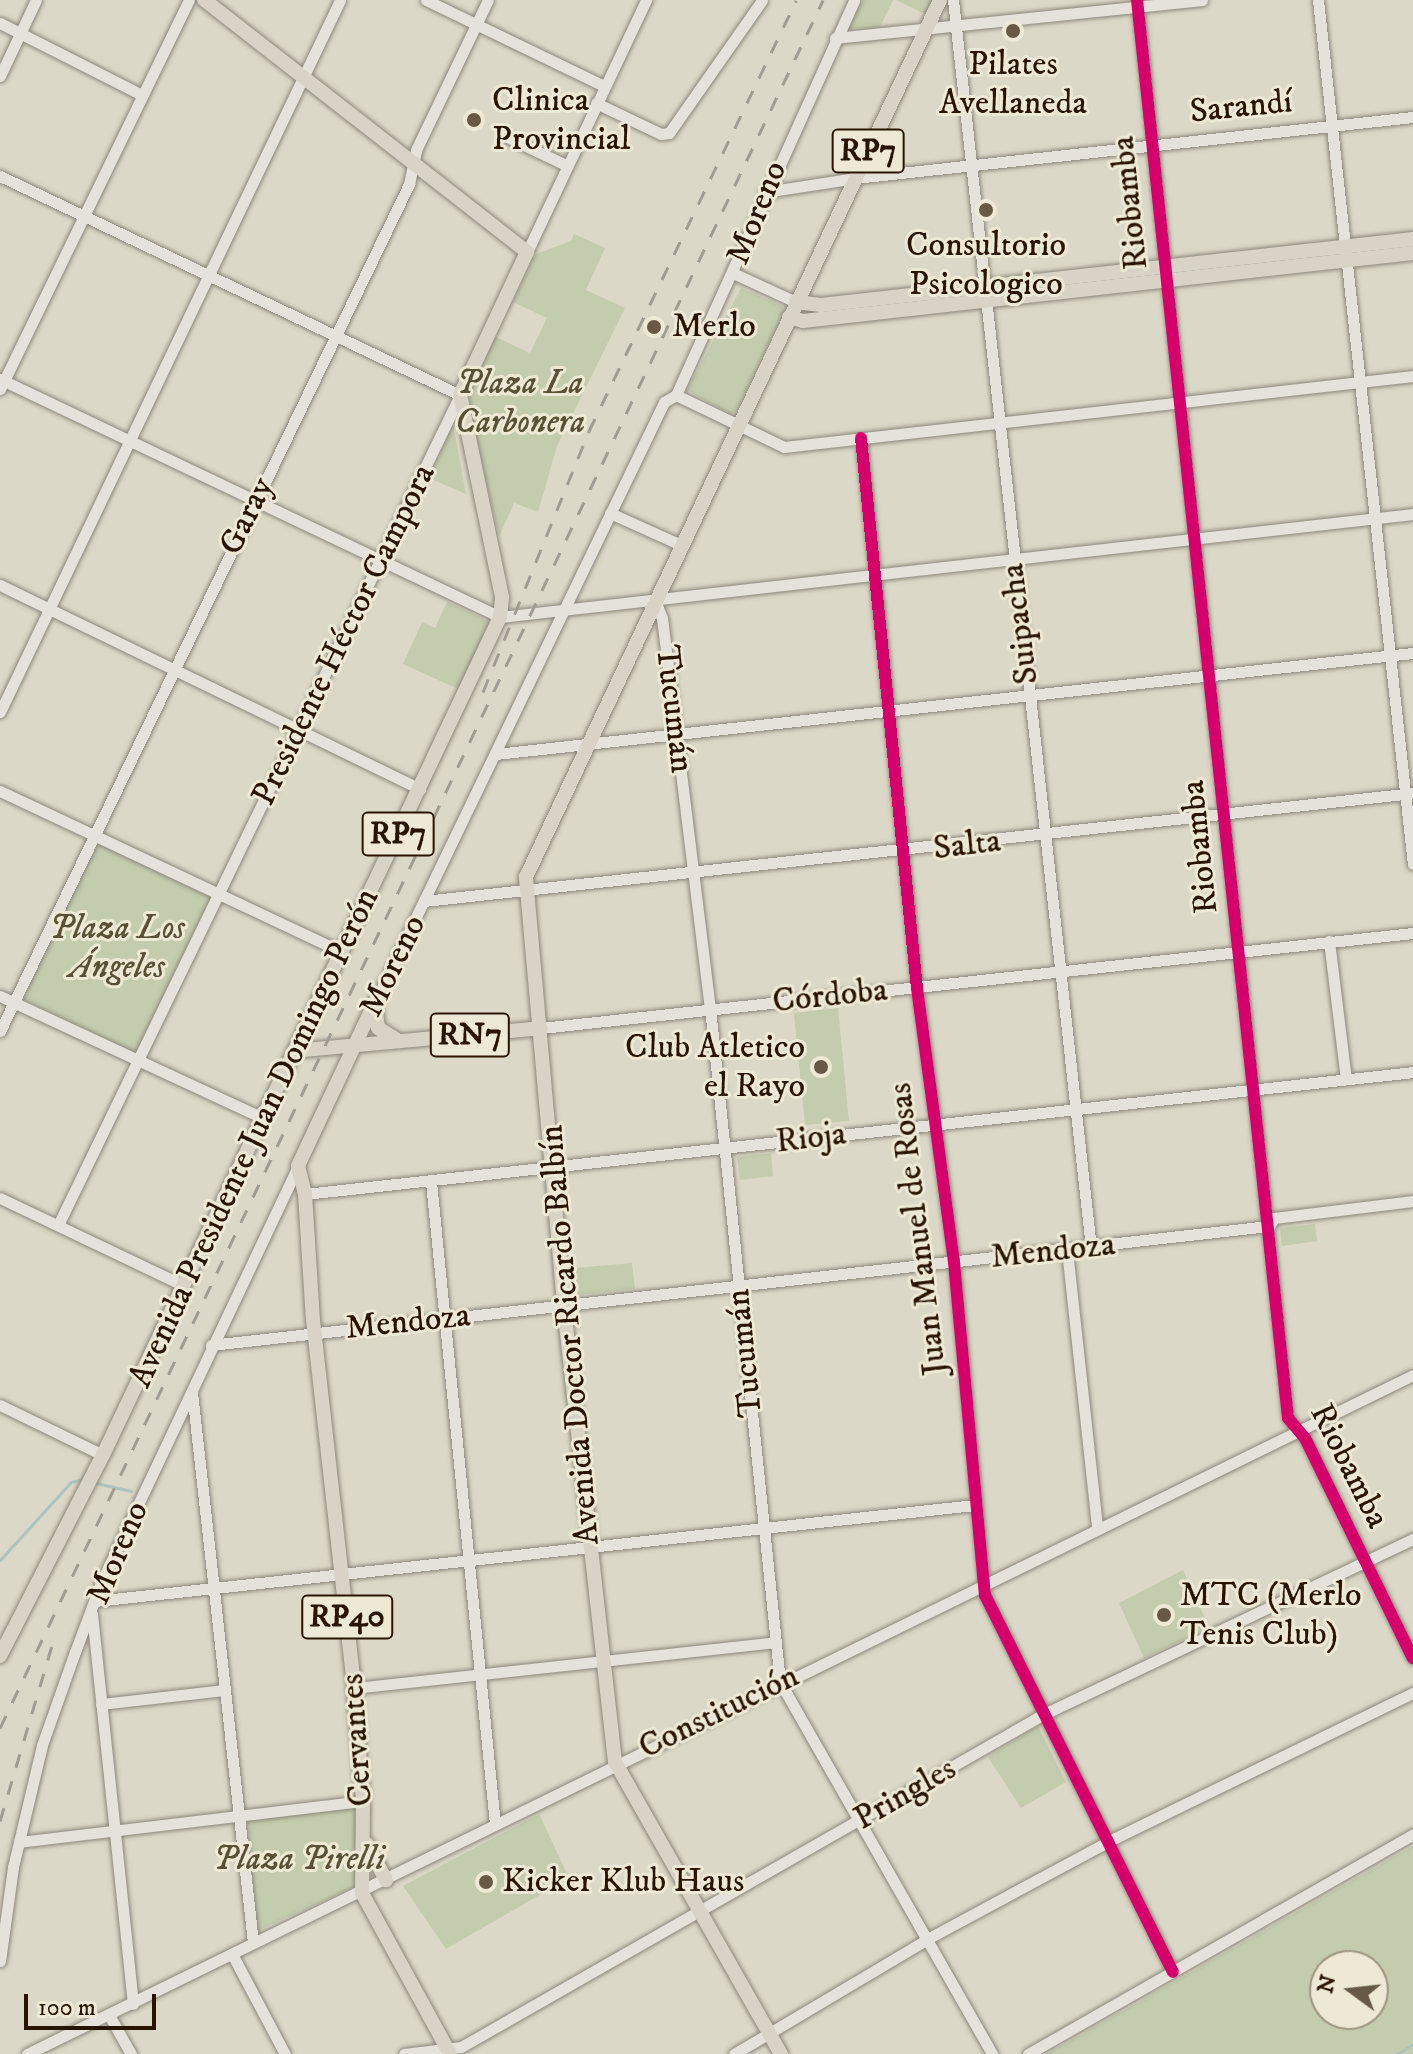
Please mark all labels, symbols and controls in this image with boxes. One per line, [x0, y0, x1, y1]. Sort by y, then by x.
marker: Pilates Avellaneda [1004, 22, 1022, 40]
place label: Pilates Avellaneda [939, 44, 1087, 124]
place label: Clinica Provincial [492, 80, 630, 160]
street label: Sarandí [1188, 81, 1294, 133]
marker: Clinica Provincial [463, 109, 485, 131]
road number: RP7 [830, 123, 906, 179]
street label: Riobamba [1103, 134, 1157, 272]
street label: Moreno [718, 155, 796, 271]
marker: Consultorio Psicologico [975, 199, 997, 221]
place label: Consultorio Psicologico [906, 225, 1066, 304]
place label: Merlo [672, 307, 756, 347]
marker: Merlo [643, 316, 665, 338]
park label: Plaza La Carbonera [455, 363, 585, 442]
street label: Presidente Héctor Campora [244, 458, 444, 812]
street label: Garay [211, 471, 283, 561]
street label: Suipacha [992, 561, 1048, 687]
street label: Tucumán [646, 643, 702, 775]
street label: Riobamba [1173, 778, 1227, 916]
road number: RP7 [360, 806, 436, 862]
street label: Salta [931, 821, 1003, 869]
street label: Avenida Presidente Juan Domingo Perón [120, 882, 388, 1394]
park label: Plaza Los Ángeles [49, 908, 185, 988]
street label: Moreno [351, 909, 435, 1023]
street label: Córdoba [770, 970, 890, 1022]
road number: RN7 [428, 1007, 512, 1063]
place label: Club Atletico el Rayo [625, 1027, 805, 1106]
marker: Club Atletico el Rayo [812, 1058, 830, 1076]
street label: Juan Manuel de Rosas [880, 1080, 956, 1378]
street label: Rioja [774, 1113, 848, 1163]
street label: Avenida Doctor Ricardo Balbín [531, 1123, 609, 1547]
street label: Mendoza [989, 1224, 1117, 1278]
street label: Tucumán [718, 1287, 772, 1419]
street label: Mendoza [344, 1295, 472, 1349]
street label: Riobamba [1300, 1397, 1398, 1535]
street label: Moreno [78, 1495, 158, 1611]
place label: MTC (Merlo Tenis Club) [1180, 1575, 1362, 1654]
road number: RP40 [301, 1589, 393, 1645]
marker: MTC (Merlo Tenis Club) [1155, 1606, 1173, 1624]
street label: Constitución [632, 1656, 806, 1768]
street label: Cervantes [332, 1672, 382, 1808]
street label: Pringles [847, 1749, 963, 1839]
park label: Plaza Pirelli [213, 1840, 385, 1880]
place label: Kicker Klub Haus [502, 1862, 744, 1902]
marker: Kicker Klub Haus [477, 1873, 495, 1891]
north arrow [1309, 1950, 1389, 2030]
text: N [1312, 1972, 1343, 1996]
scale bar [28, 1978, 160, 2028]
text: 100 m [38, 1993, 96, 2023]

